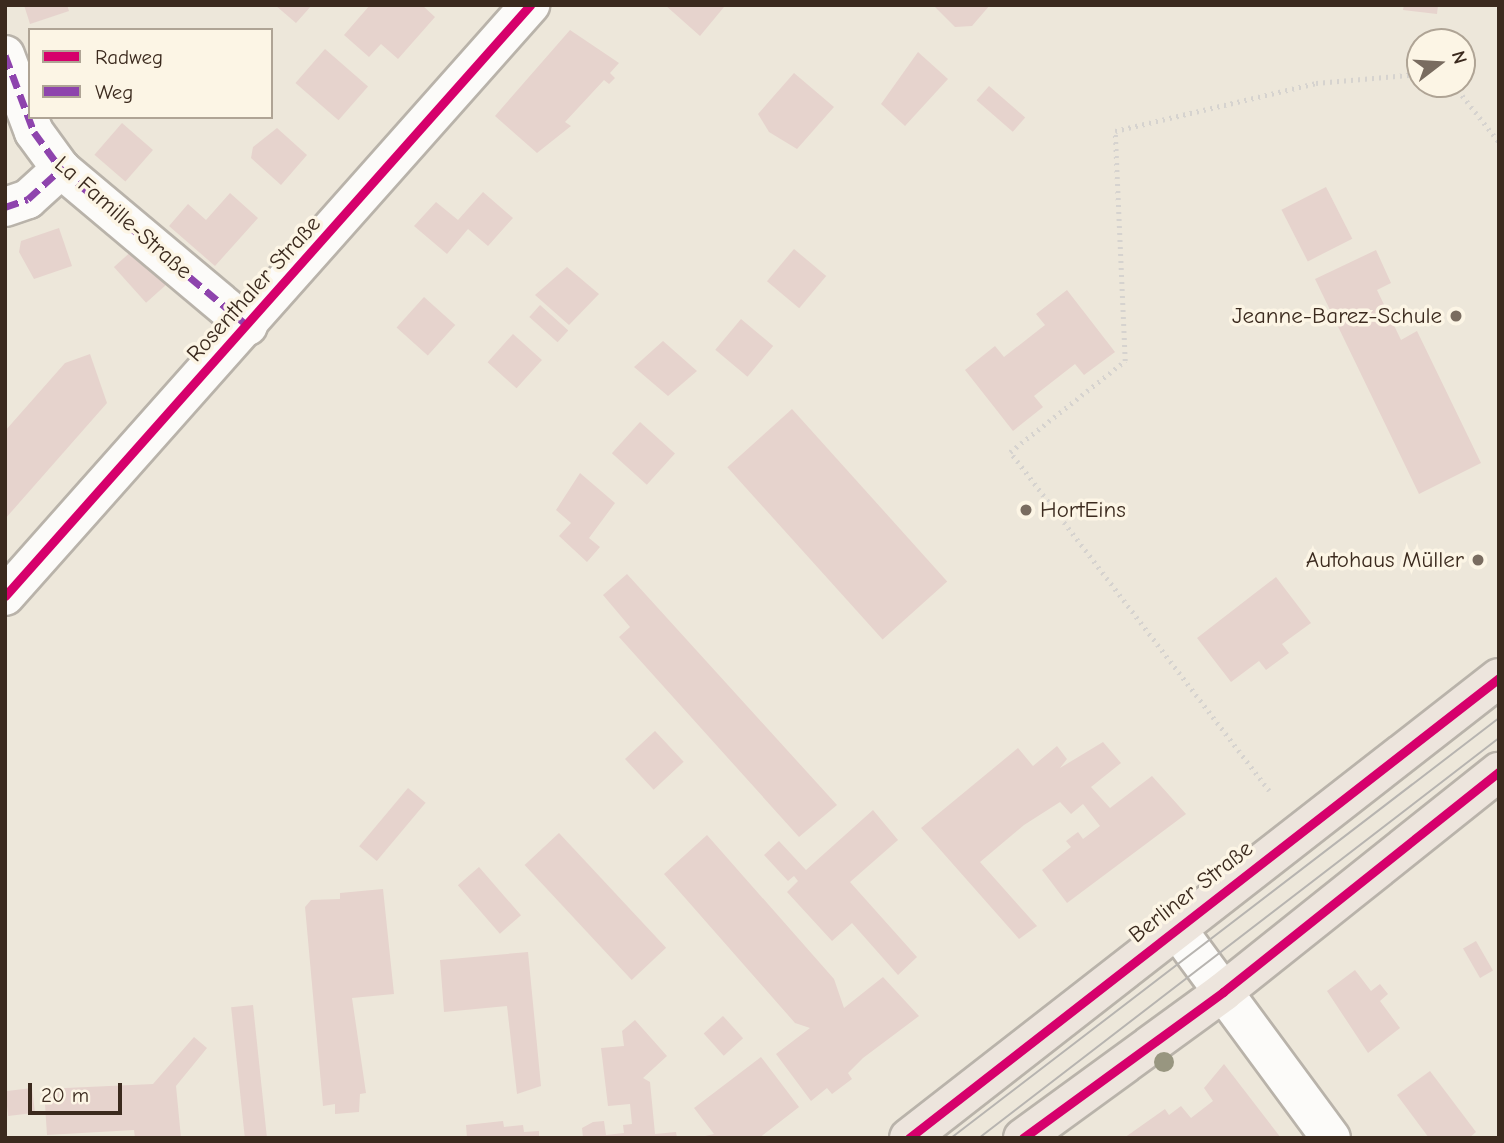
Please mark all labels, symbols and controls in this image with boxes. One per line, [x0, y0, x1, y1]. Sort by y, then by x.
legend [28, 28, 273, 119]
north arrow [1406, 28, 1476, 98]
text: Radweg [95, 45, 163, 69]
text: N [1447, 48, 1471, 67]
text: Weg [95, 80, 133, 104]
street label: La Famille-Straße [49, 151, 197, 285]
street label: Rosenthaler Straße [181, 210, 327, 368]
place label: Jeanne-Barez-Schule [1232, 302, 1442, 330]
marker: Jeanne-Barez-Schule [1448, 308, 1464, 324]
place label: HortEins [1040, 496, 1126, 524]
marker: HortEins [1018, 502, 1034, 518]
place label: Autohaus Müller [1306, 546, 1464, 574]
marker: Autohaus Müller [1470, 552, 1486, 568]
street label: Berliner Straße [1124, 835, 1258, 949]
scale bar [32, 1070, 126, 1114]
text: 20 m [41, 1083, 89, 1107]

